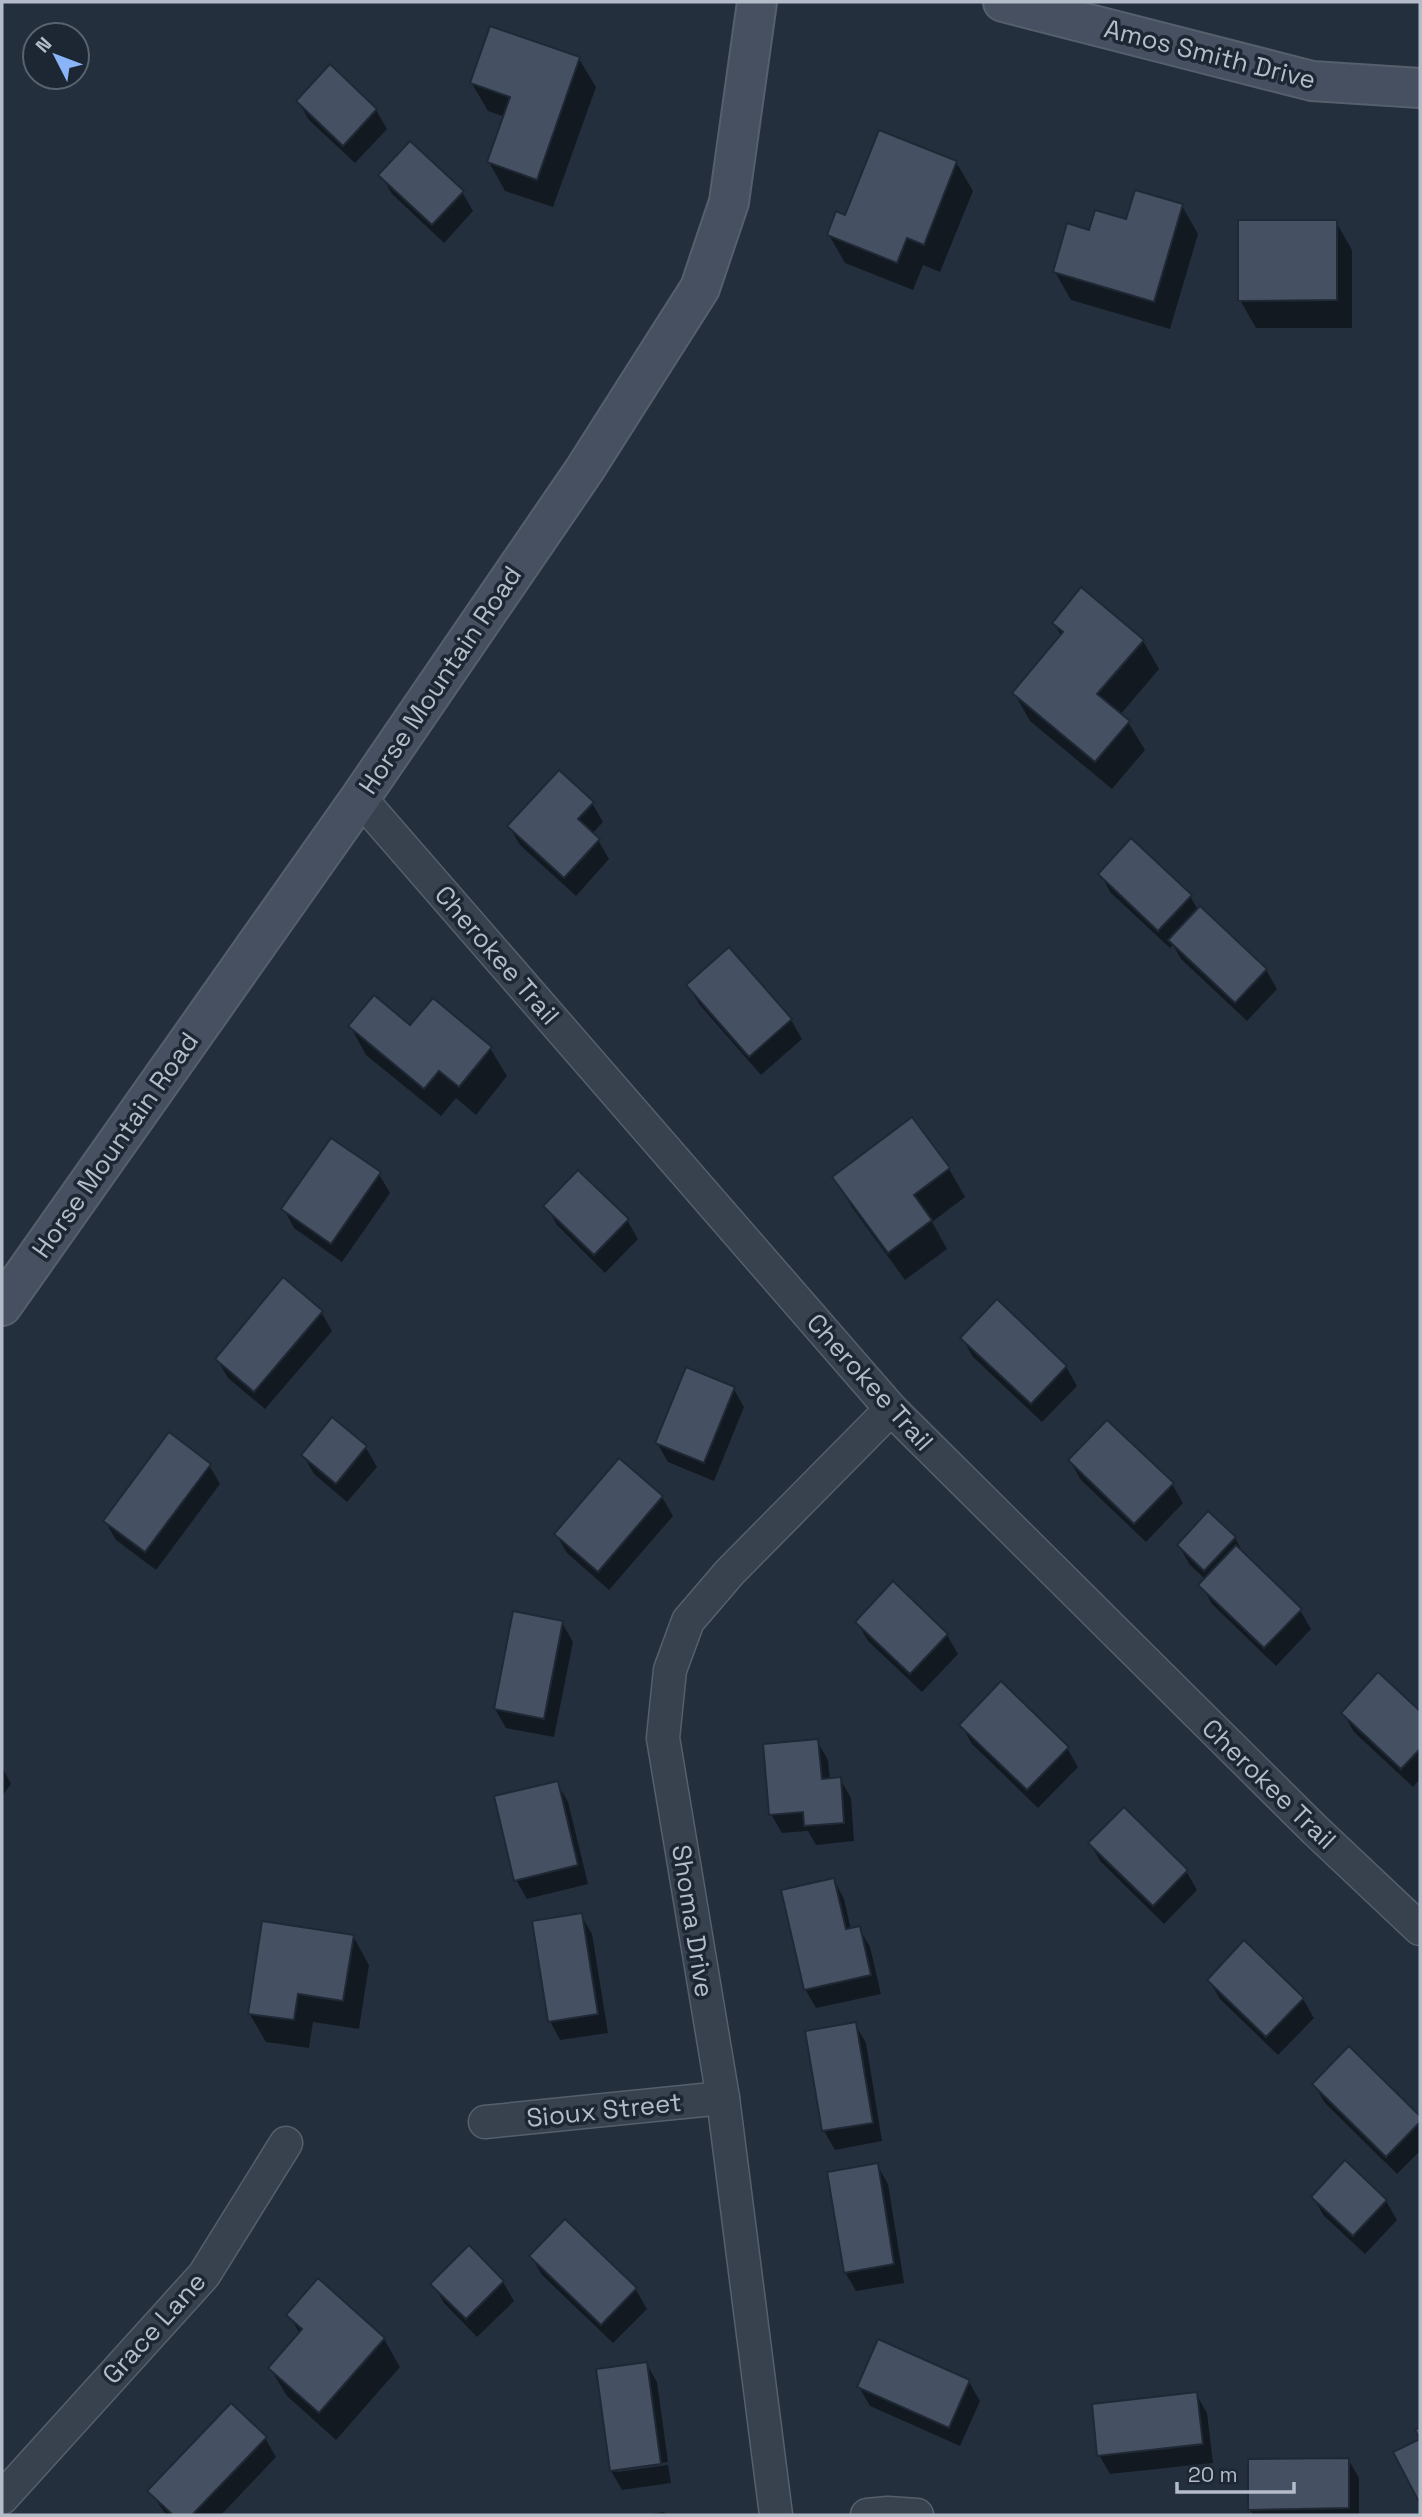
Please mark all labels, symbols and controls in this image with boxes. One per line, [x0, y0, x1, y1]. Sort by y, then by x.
street label: Amos Smith Drive [1101, 11, 1319, 97]
north arrow [21, 21, 91, 91]
text: N [30, 32, 57, 58]
street label: Horse Mountain Road [351, 559, 529, 801]
street label: Cherokee Trail [427, 878, 567, 1032]
street label: Horse Mountain Road [24, 1025, 206, 1265]
street label: Cherokee Trail [799, 1306, 941, 1458]
street label: Cherokee Trail [1195, 1711, 1343, 1857]
street label: Shoma Drive [664, 1842, 722, 2000]
street label: Sioux Street [525, 2085, 683, 2135]
street label: Grace Lane [95, 2265, 213, 2391]
scale bar [1177, 2450, 1294, 2494]
text: 20 m [1188, 2461, 1238, 2488]

